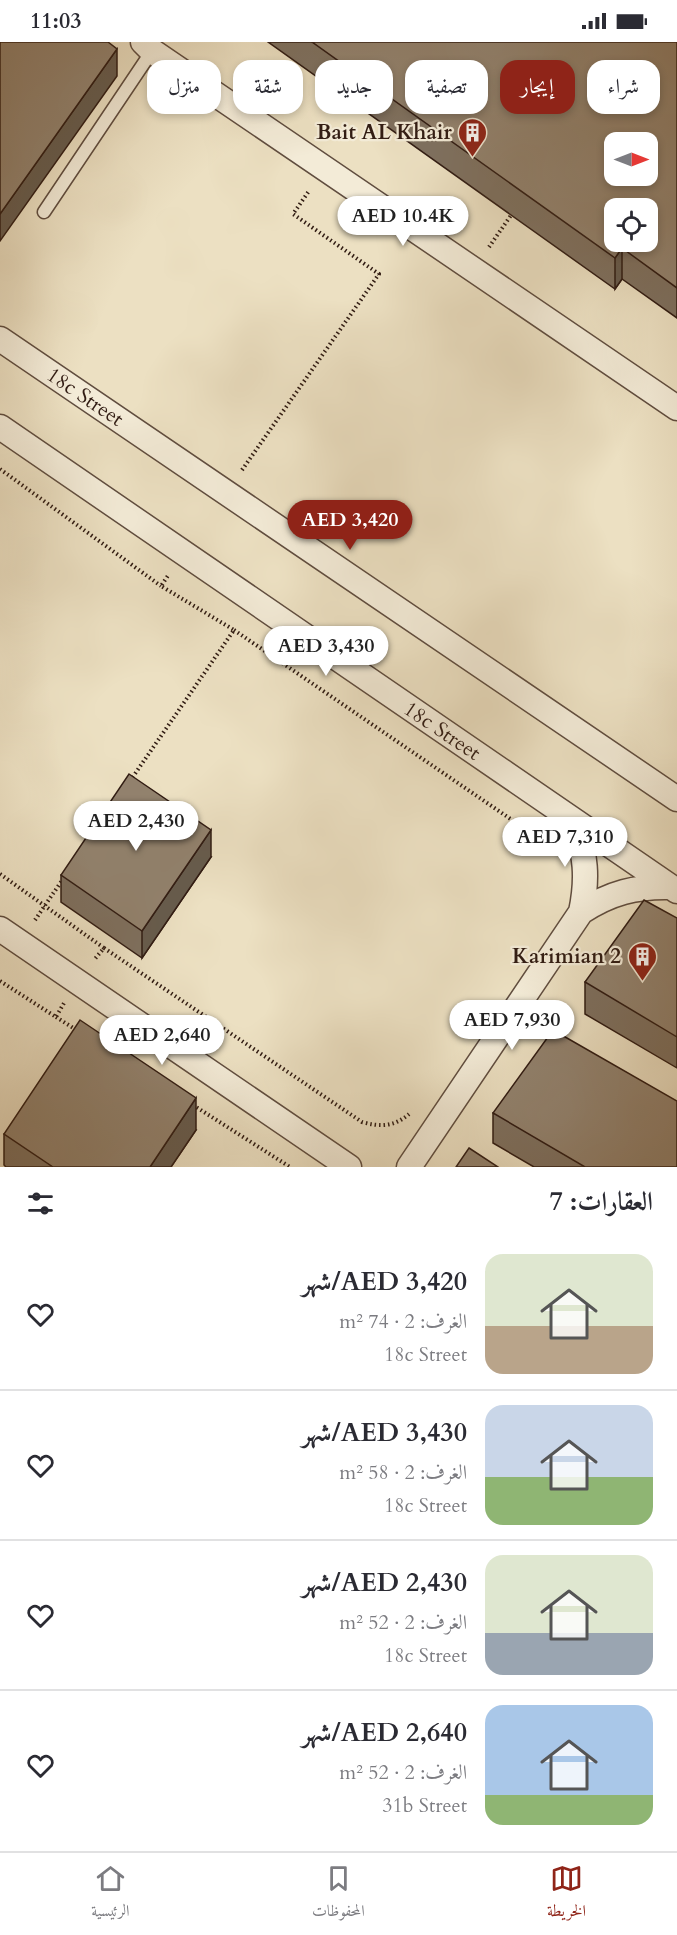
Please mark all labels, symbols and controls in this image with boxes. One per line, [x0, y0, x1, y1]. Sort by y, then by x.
text: 11:03 [30, 6, 81, 36]
chip: منزل [147, 60, 221, 114]
chip: شقة [233, 60, 303, 114]
chip: جديد [315, 60, 393, 114]
chip: تصفية [405, 60, 488, 114]
chip: إيجار [500, 60, 575, 114]
chip: شراء [587, 60, 660, 114]
building icon: Bait AL Khair [457, 116, 489, 158]
place label: Bait AL Khair [316, 118, 453, 147]
north arrow [604, 132, 658, 186]
map controls [604, 132, 658, 252]
pin: AED 10.4K [334, 196, 472, 247]
button: locate [604, 198, 658, 252]
text: AED 10.4K [351, 202, 455, 229]
street label: 18c Street [41, 361, 130, 434]
pin: AED 3,420 [281, 500, 419, 551]
text: AED 3,420 [301, 506, 399, 533]
pin: AED 3,430 [257, 626, 395, 677]
text: AED 3,430 [277, 632, 375, 659]
street label: 18c Street [398, 695, 487, 768]
pin: AED 2,430 [67, 801, 205, 852]
text: AED 2,430 [87, 807, 185, 834]
pin: AED 7,310 [496, 817, 634, 868]
text: AED 7,310 [516, 823, 614, 850]
building icon: Karimian 2 [626, 940, 658, 982]
place label: Karimian 2 [512, 942, 621, 971]
pin: AED 7,930 [443, 1000, 581, 1051]
text: AED 7,930 [463, 1006, 561, 1033]
pin: AED 2,640 [93, 1015, 231, 1066]
text: AED 2,640 [113, 1021, 211, 1048]
text: العقارات: 7 [550, 1184, 653, 1219]
icon: filters [24, 1187, 57, 1220]
text: AED 3,420/شهر [302, 1264, 467, 1299]
icon: home [533, 1278, 605, 1350]
icon: heart [24, 1298, 57, 1331]
text: الغرف: 2 · 74 m² [339, 1308, 467, 1335]
text: 18c Street [384, 1341, 467, 1368]
text: AED 3,430/شهر [302, 1415, 467, 1450]
icon: home [533, 1429, 605, 1501]
icon: heart [24, 1449, 57, 1482]
text: الغرف: 2 · 58 m² [339, 1459, 467, 1486]
text: 18c Street [384, 1492, 467, 1519]
text: AED 2,430/شهر [302, 1565, 467, 1600]
icon: home [533, 1579, 605, 1651]
icon: heart [24, 1599, 57, 1632]
text: الغرف: 2 · 52 m² [339, 1609, 467, 1636]
text: 18c Street [384, 1642, 467, 1669]
text: AED 2,640/شهر [302, 1715, 467, 1750]
icon: home [533, 1729, 605, 1801]
icon: heart [24, 1749, 57, 1782]
text: الغرف: 2 · 52 m² [339, 1759, 467, 1786]
text: 31b Street [382, 1792, 467, 1819]
tab: الرئيسية [91, 1862, 130, 1926]
tab: المحفوظات [312, 1862, 365, 1926]
tab: الخريطة [547, 1862, 586, 1926]

